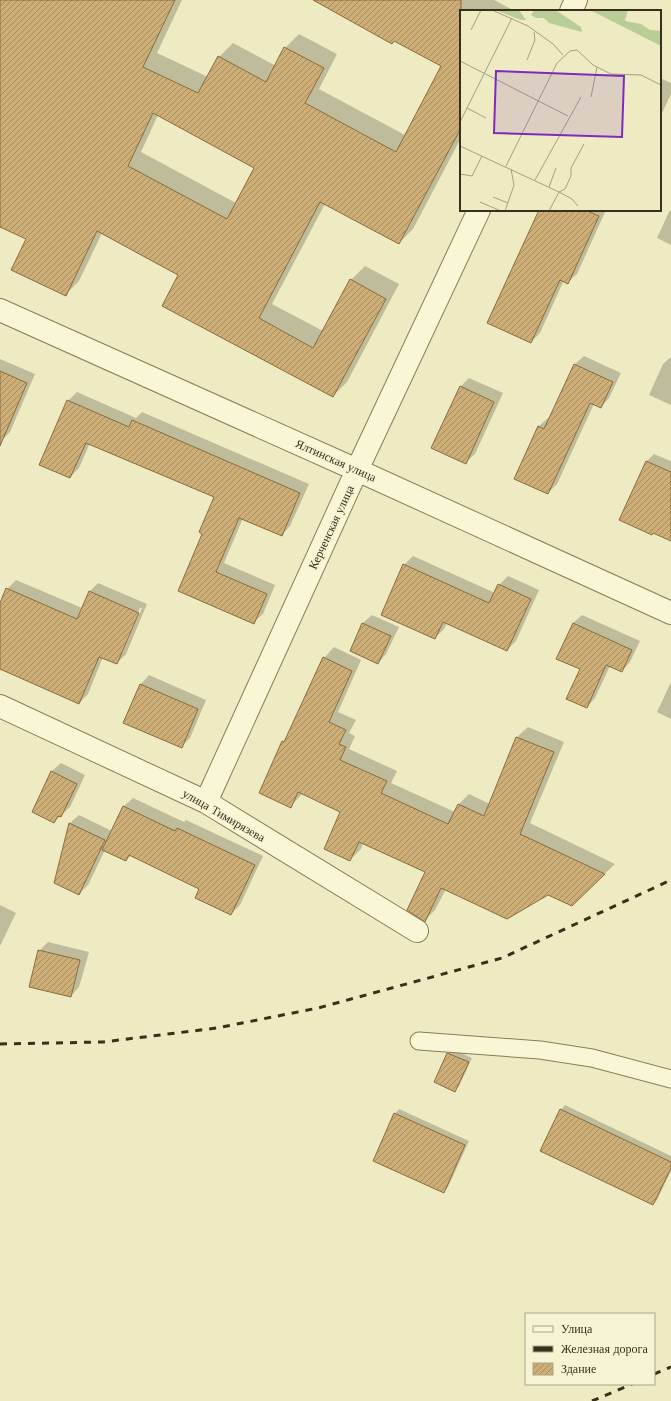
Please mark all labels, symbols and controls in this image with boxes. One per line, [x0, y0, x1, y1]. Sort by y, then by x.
inset map [460, 10, 661, 211]
street label: Ялтинская улица [293, 435, 379, 485]
street label: Керченская улица [305, 482, 357, 572]
street label: улица Тимирязева [180, 785, 269, 845]
legend [525, 1313, 655, 1385]
text: Улица [561, 1321, 593, 1336]
text: Железная дорога [561, 1341, 648, 1356]
text: Здание [561, 1361, 596, 1376]

